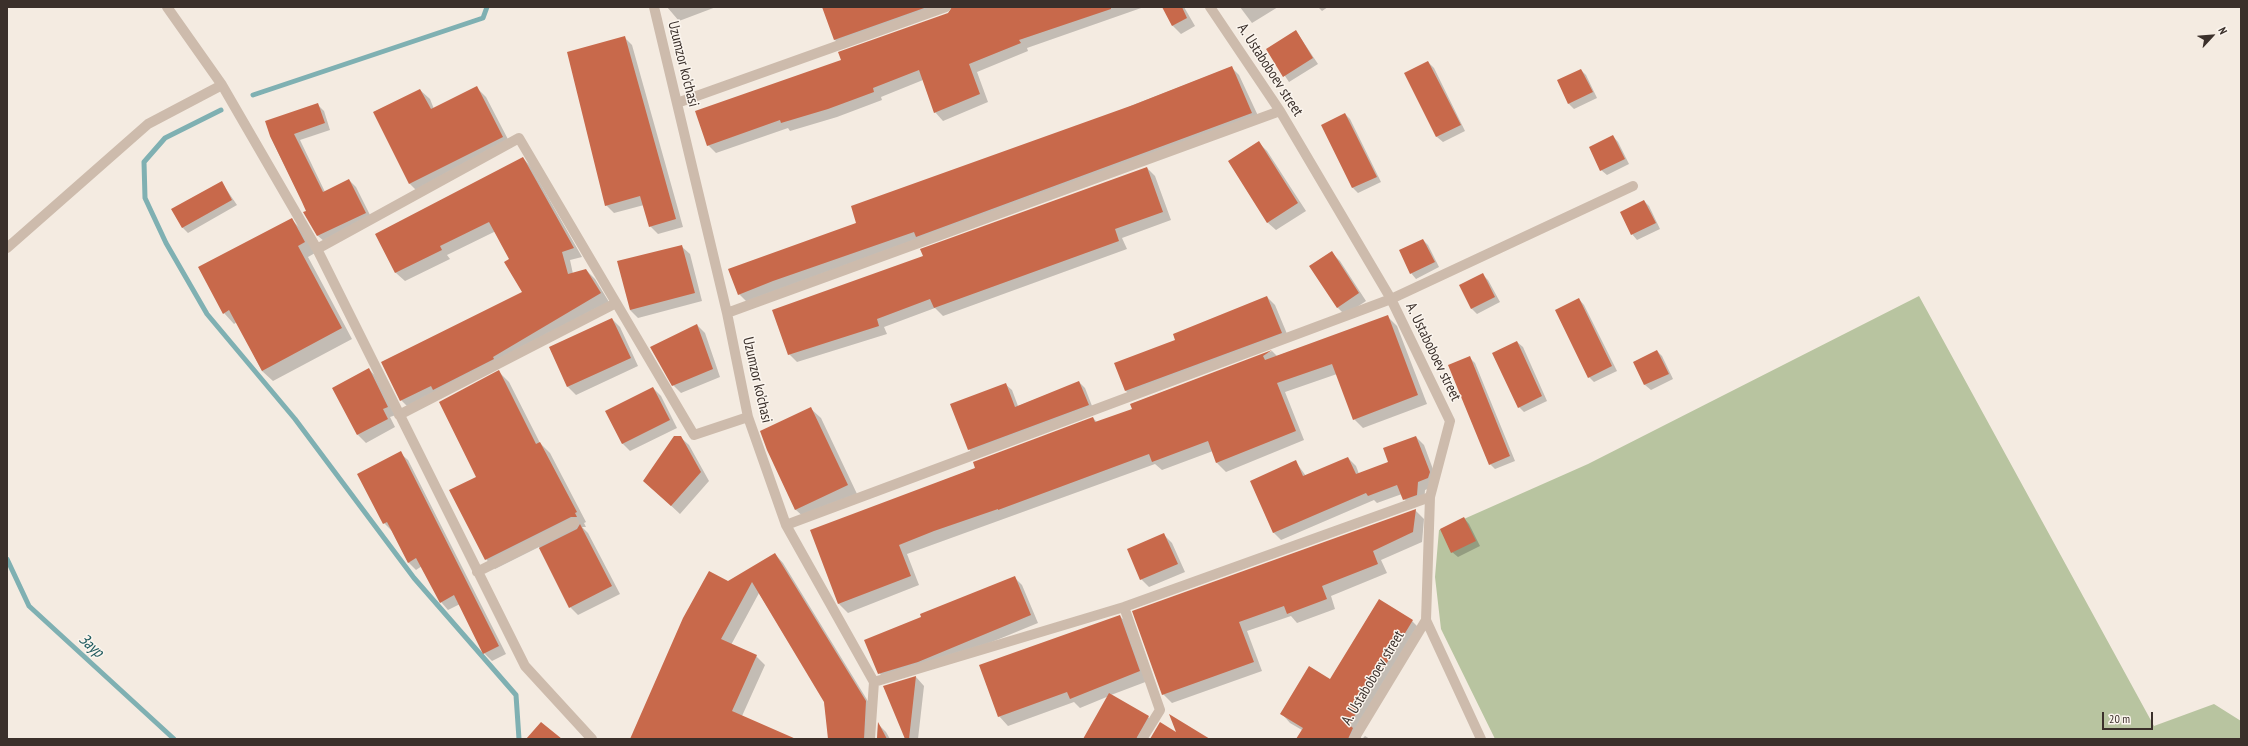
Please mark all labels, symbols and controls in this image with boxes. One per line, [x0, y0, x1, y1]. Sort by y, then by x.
north arrow [2192, 16, 2232, 56]
street label: Uzumzor ko'chasi [664, 19, 702, 109]
street label: A. Ustaboboev street [1233, 20, 1307, 120]
text: N [2215, 25, 2230, 36]
street label: A. Ustaboboev street [1401, 300, 1465, 404]
street label: Uzumzor ko'chasi [738, 335, 776, 425]
street label: A. Ustaboboev street [1338, 628, 1408, 728]
water label: Заур [75, 630, 107, 662]
scale bar [2104, 704, 2155, 730]
text: 20 m [2109, 711, 2130, 726]

